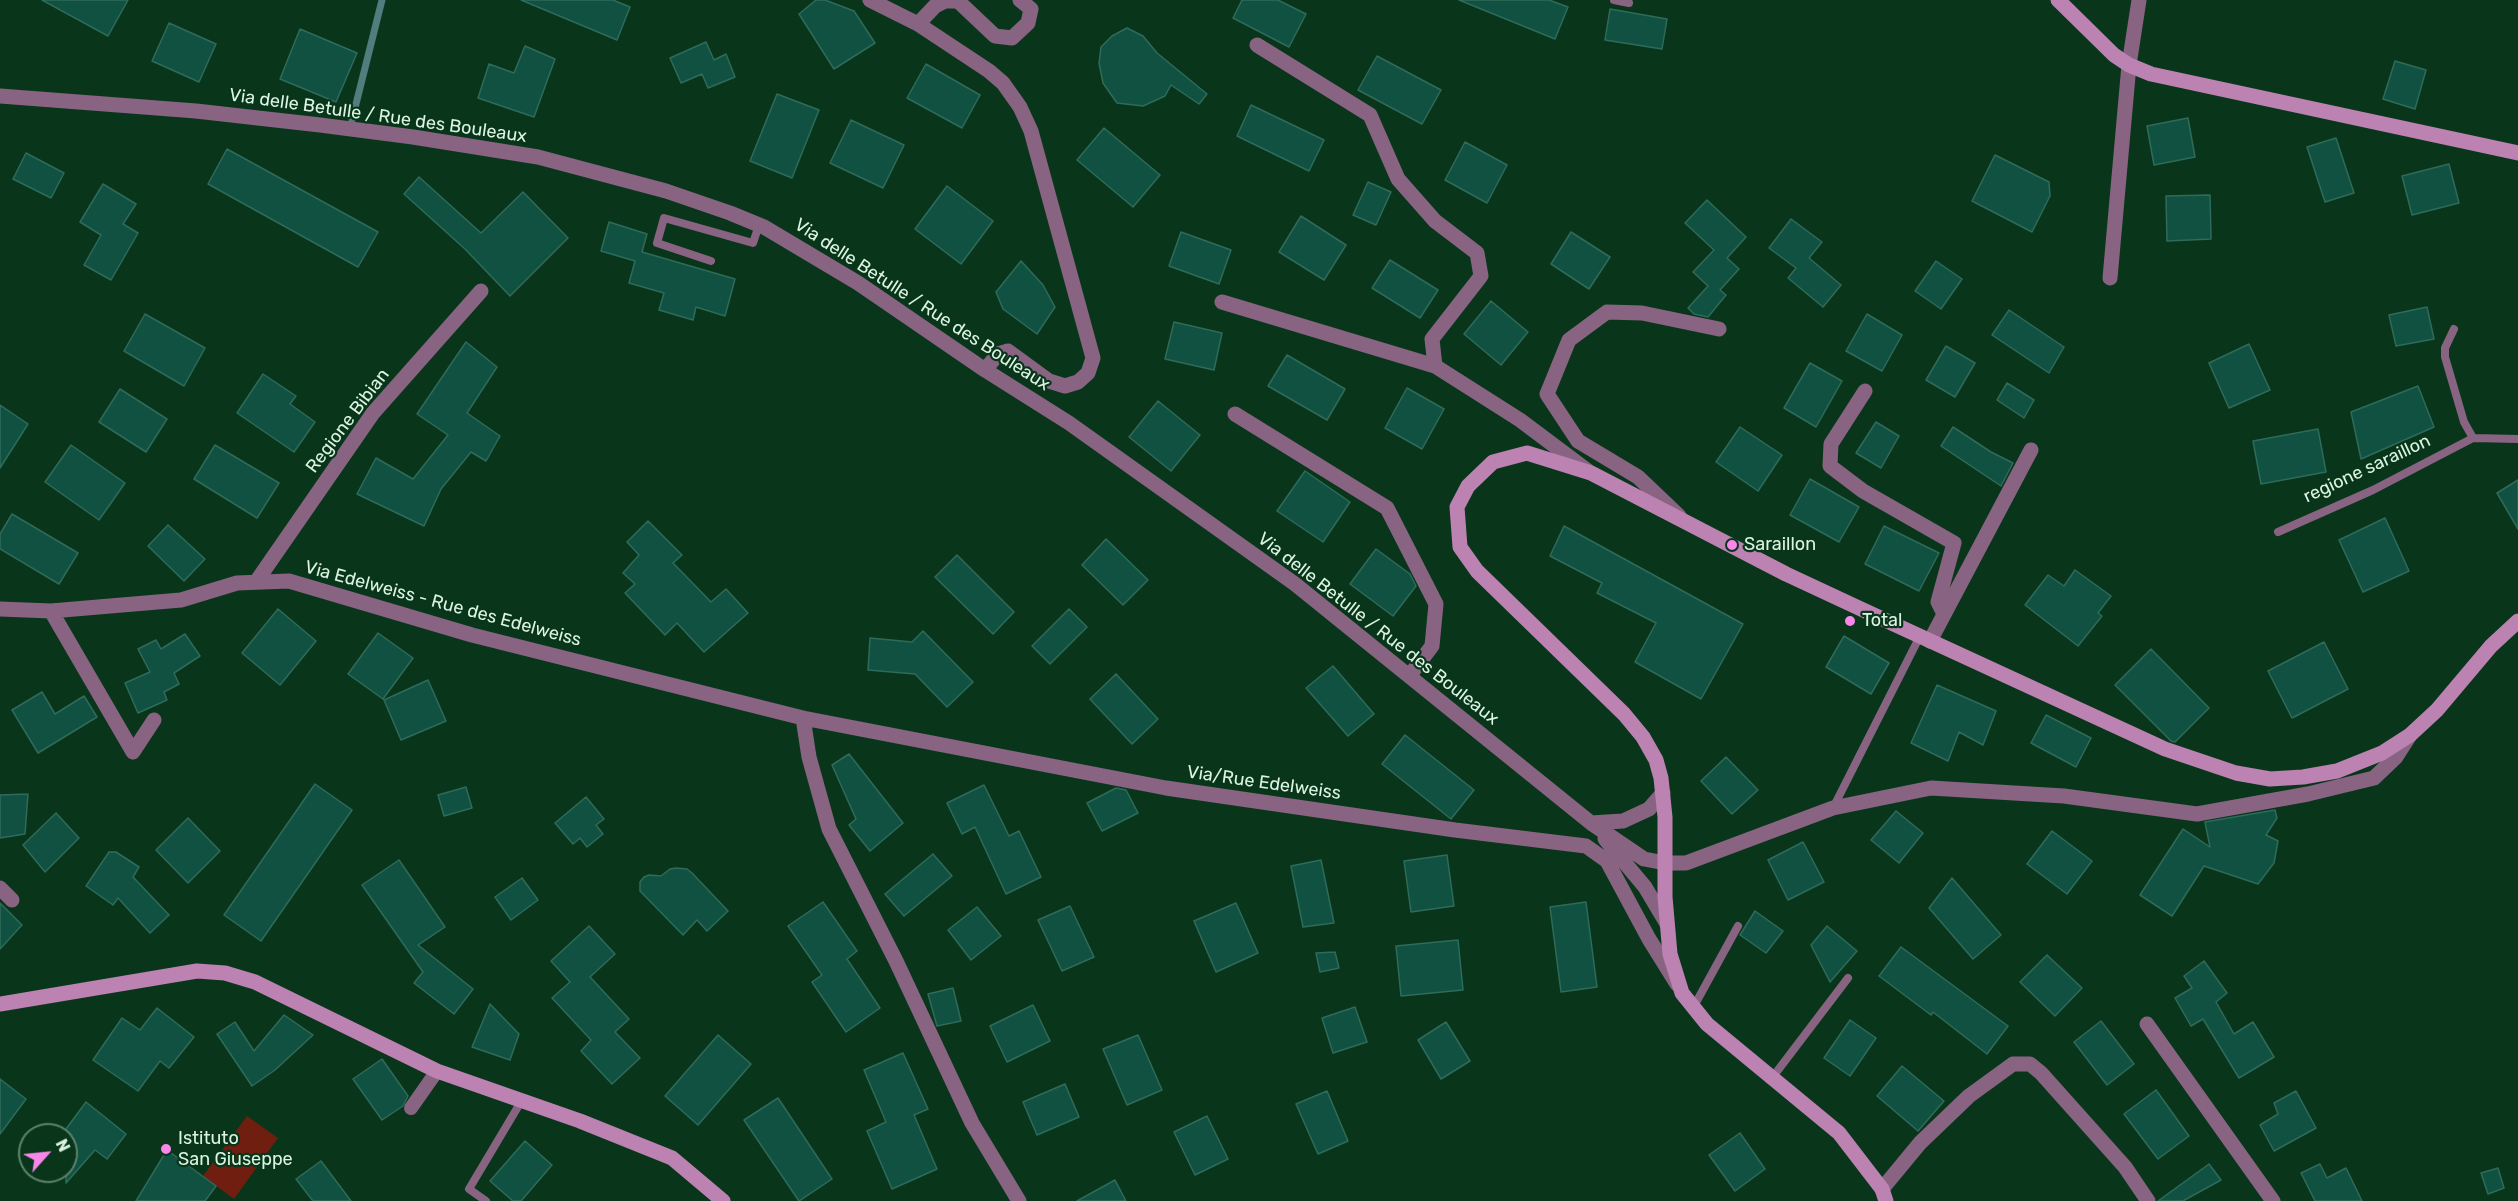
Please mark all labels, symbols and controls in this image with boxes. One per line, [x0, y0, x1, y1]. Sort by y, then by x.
street label: Via delle Betulle / Rue des Bouleaux [228, 84, 528, 148]
street label: Via delle Betulle / Rue des Bouleaux [790, 214, 1054, 396]
street label: Regione Bibian [302, 365, 394, 477]
street label: regione saraillon [2300, 430, 2434, 508]
street label: Via delle Betulle / Rue des Bouleaux [1253, 528, 1503, 730]
place label: Saraillon [1744, 534, 1816, 556]
marker: Saraillon [1725, 538, 1739, 552]
street label: Via Edelweiss - Rue des Edelweiss [302, 557, 584, 651]
place label: Total [1862, 610, 1902, 632]
marker: Total [1843, 614, 1857, 628]
street label: Via/Rue Edelweiss [1186, 761, 1342, 805]
north arrow [18, 1123, 78, 1183]
place label: Istituto San Giuseppe [178, 1128, 293, 1170]
text: N [52, 1136, 74, 1155]
marker: Istituto San Giuseppe [159, 1142, 173, 1156]

